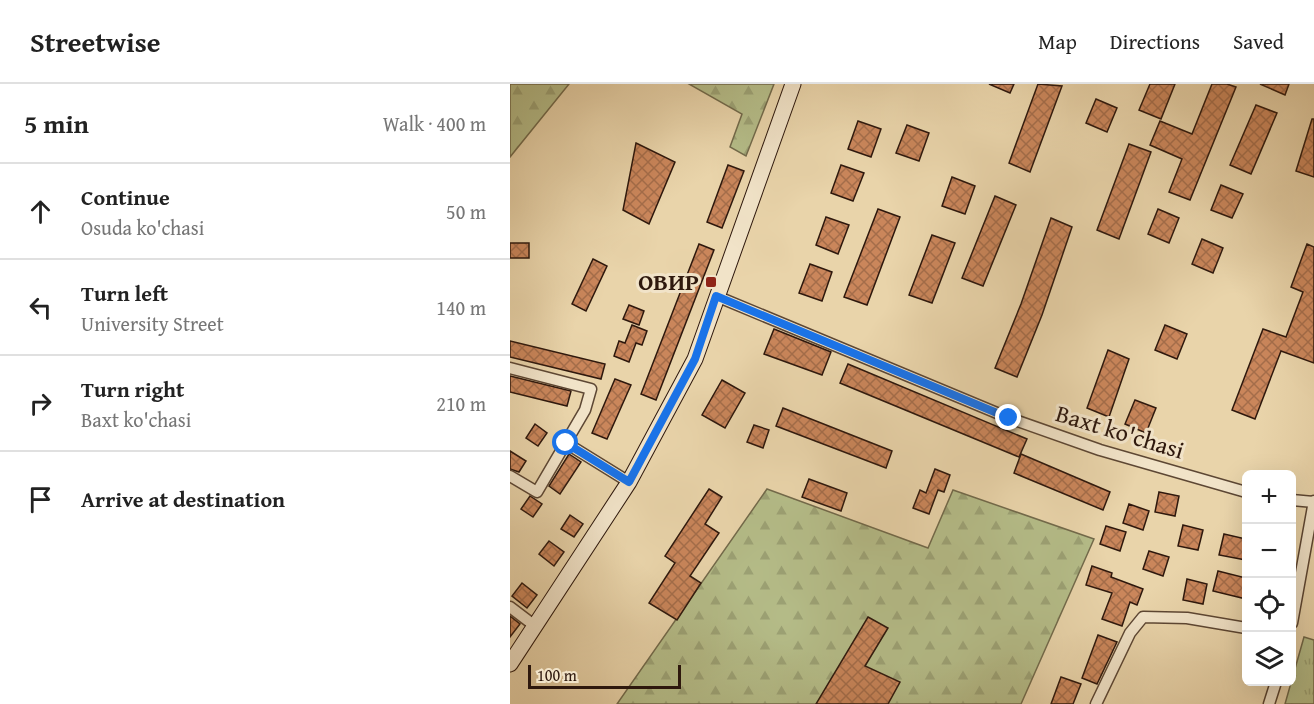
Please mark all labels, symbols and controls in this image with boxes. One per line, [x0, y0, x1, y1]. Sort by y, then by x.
text: Streetwise [30, 21, 160, 62]
text: Map [1038, 26, 1077, 57]
text: Directions [1110, 26, 1200, 57]
text: Saved [1233, 26, 1284, 57]
text: 5 min [24, 104, 89, 143]
text: Walk · 400 m [383, 109, 486, 138]
text: Continue [81, 181, 170, 213]
icon: ahead [24, 195, 57, 228]
text: 50 m [446, 197, 486, 226]
text: Osuda ko'chasi [81, 213, 204, 242]
place label: ОВИР [638, 264, 699, 299]
marker: ОВИР [704, 275, 718, 289]
text: Turn left [81, 277, 168, 309]
icon: left [24, 291, 57, 324]
text: 140 m [436, 293, 486, 322]
text: University Street [81, 309, 224, 338]
text: Turn right [81, 373, 184, 405]
icon: right [24, 387, 57, 420]
text: 210 m [436, 389, 486, 418]
street label: Baxt ko'chasi [1052, 395, 1189, 468]
route end [995, 404, 1021, 430]
text: Baxt ko'chasi [81, 405, 191, 434]
route start [552, 429, 578, 455]
map controls [1242, 470, 1296, 686]
button: + [1242, 470, 1296, 524]
icon: arrive [24, 483, 57, 516]
text: Arrive at destination [81, 483, 285, 515]
button: − [1242, 524, 1296, 578]
button: locate [1242, 578, 1296, 632]
button: layers [1242, 632, 1296, 686]
scale bar [528, 662, 681, 690]
text: 100 m [537, 663, 577, 687]

